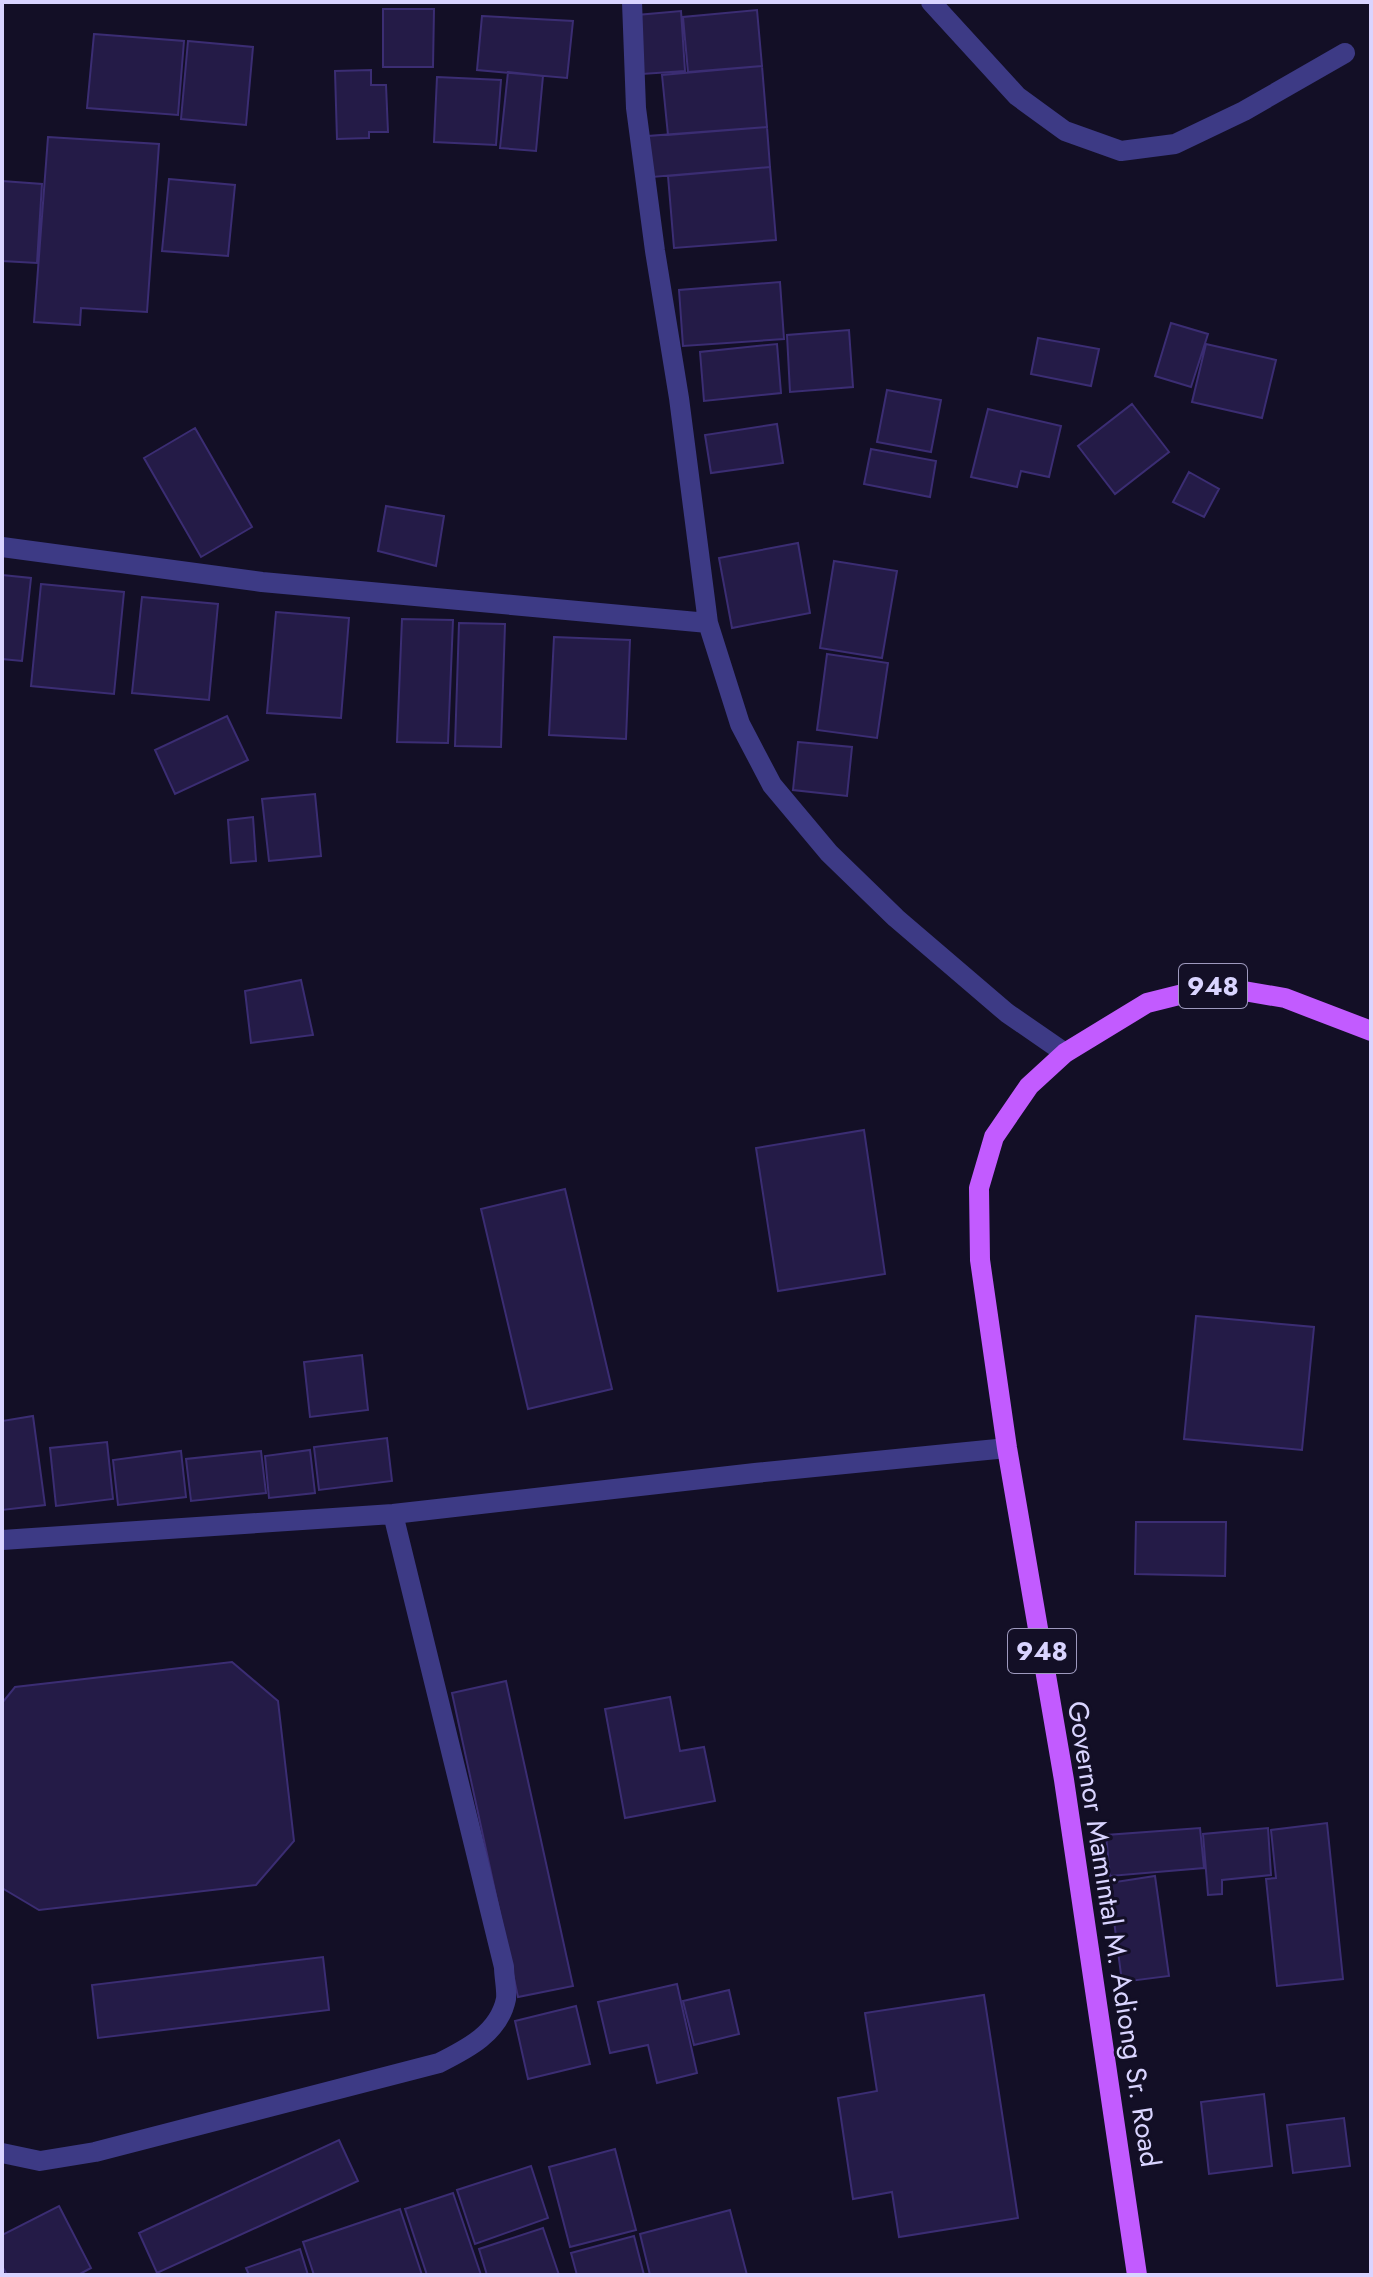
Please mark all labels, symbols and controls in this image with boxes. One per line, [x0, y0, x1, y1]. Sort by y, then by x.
road number: 948 [1179, 964, 1247, 1008]
road number: 948 [1008, 1629, 1076, 1673]
street label: Governor Mamintal M. Adiong Sr. Road [1057, 1698, 1171, 2170]

